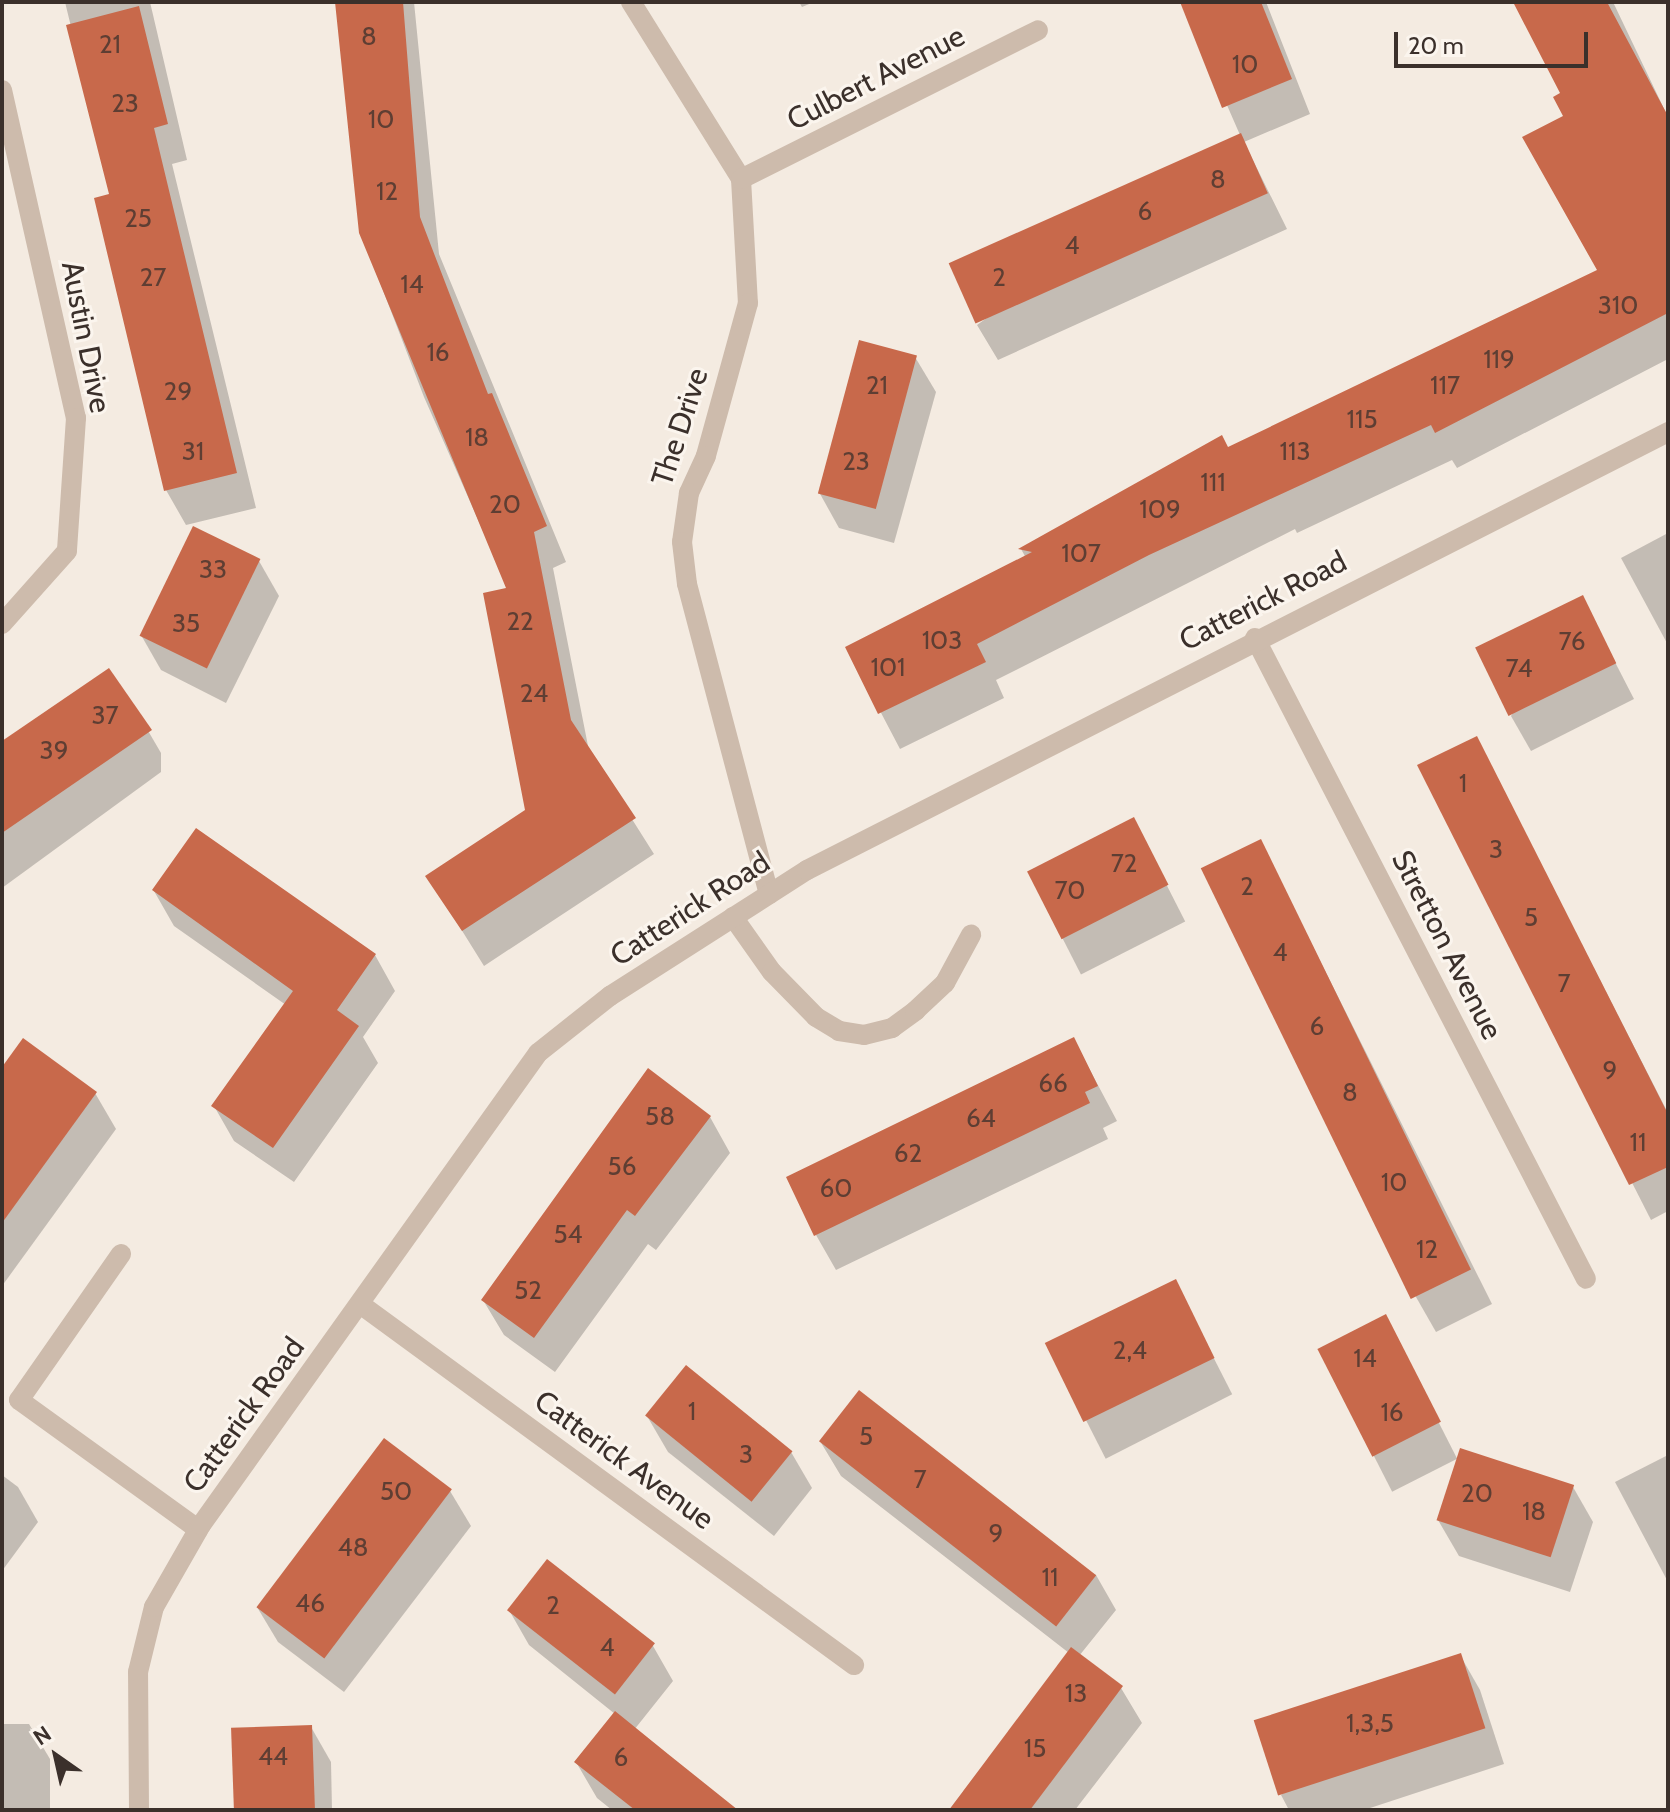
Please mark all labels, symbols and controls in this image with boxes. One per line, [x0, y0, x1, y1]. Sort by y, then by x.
scale bar [1398, 16, 1592, 66]
street label: Culbert Avenue [781, 18, 971, 138]
house number: 8 [361, 21, 377, 53]
house number: 21 [99, 29, 121, 61]
text: 20 m [1408, 31, 1464, 60]
house number: 10 [1232, 49, 1258, 81]
house number: 23 [111, 88, 139, 120]
house number: 10 [368, 104, 394, 136]
house number: 8 [1210, 164, 1226, 196]
house number: 12 [376, 176, 398, 208]
house number: 6 [1138, 196, 1152, 228]
house number: 25 [124, 203, 152, 235]
house number: 4 [1064, 230, 1080, 262]
street label: Austin Drive [54, 258, 118, 416]
house number: 27 [140, 262, 166, 294]
house number: 2 [992, 262, 1006, 294]
house number: 14 [400, 269, 424, 301]
house number: 310 [1598, 290, 1638, 322]
house number: 16 [426, 337, 450, 369]
house number: 119 [1483, 344, 1515, 376]
street label: The Drive [644, 364, 716, 490]
house number: 21 [866, 370, 888, 402]
house number: 117 [1430, 370, 1460, 402]
house number: 29 [164, 376, 192, 408]
house number: 115 [1346, 404, 1378, 436]
house number: 18 [465, 422, 489, 454]
house number: 31 [182, 436, 204, 468]
house number: 113 [1279, 436, 1311, 468]
house number: 23 [842, 446, 870, 478]
house number: 111 [1200, 467, 1226, 499]
house number: 20 [489, 489, 521, 521]
house number: 109 [1139, 494, 1181, 526]
house number: 107 [1061, 538, 1101, 570]
street label: Catterick Road [1173, 543, 1353, 659]
house number: 33 [199, 554, 227, 586]
house number: 22 [506, 606, 534, 638]
house number: 35 [172, 608, 200, 640]
house number: 103 [922, 625, 962, 657]
house number: 76 [1558, 626, 1586, 658]
house number: 101 [870, 652, 906, 684]
house number: 74 [1505, 653, 1533, 685]
house number: 24 [520, 678, 548, 710]
house number: 37 [91, 700, 119, 732]
house number: 39 [40, 735, 68, 767]
house number: 1 [1459, 768, 1467, 800]
house number: 3 [1489, 834, 1503, 866]
street label: Catterick Road [604, 844, 776, 974]
street label: Stretton Avenue [1384, 845, 1510, 1045]
house number: 72 [1111, 848, 1137, 880]
house number: 2 [1240, 871, 1254, 903]
house number: 70 [1055, 875, 1085, 907]
house number: 5 [1524, 902, 1538, 934]
house number: 4 [1272, 937, 1288, 969]
house number: 7 [1557, 968, 1571, 1000]
house number: 6 [1310, 1011, 1324, 1043]
house number: 9 [1603, 1055, 1617, 1087]
house number: 66 [1038, 1068, 1068, 1100]
house number: 8 [1342, 1077, 1358, 1109]
house number: 58 [645, 1101, 675, 1133]
house number: 64 [966, 1103, 996, 1135]
house number: 11 [1630, 1127, 1646, 1159]
house number: 62 [894, 1138, 922, 1170]
house number: 56 [608, 1151, 636, 1183]
house number: 10 [1381, 1167, 1407, 1199]
house number: 60 [820, 1173, 852, 1205]
house number: 54 [553, 1219, 583, 1251]
house number: 12 [1416, 1234, 1438, 1266]
house number: 52 [514, 1275, 542, 1307]
street label: Catterick Road [176, 1330, 312, 1500]
house number: 2,4 [1113, 1335, 1147, 1367]
house number: 14 [1353, 1343, 1377, 1375]
street label: Catterick Avenue [527, 1383, 721, 1537]
house number: 1 [688, 1396, 696, 1428]
house number: 16 [1380, 1397, 1404, 1429]
house number: 5 [859, 1421, 873, 1453]
house number: 3 [739, 1439, 753, 1471]
house number: 7 [913, 1464, 927, 1496]
house number: 50 [380, 1476, 412, 1508]
house number: 20 [1461, 1478, 1493, 1510]
house number: 18 [1522, 1496, 1546, 1528]
house number: 9 [989, 1518, 1003, 1550]
house number: 48 [338, 1532, 368, 1564]
house number: 11 [1042, 1562, 1058, 1594]
house number: 46 [295, 1588, 325, 1620]
house number: 2 [546, 1590, 560, 1622]
house number: 4 [599, 1632, 615, 1664]
house number: 13 [1065, 1678, 1087, 1710]
house number: 1,3,5 [1346, 1708, 1394, 1740]
north arrow [16, 1716, 96, 1796]
text: N [28, 1720, 56, 1751]
house number: 15 [1024, 1733, 1046, 1765]
house number: 44 [258, 1741, 288, 1773]
house number: 6 [614, 1742, 628, 1774]

